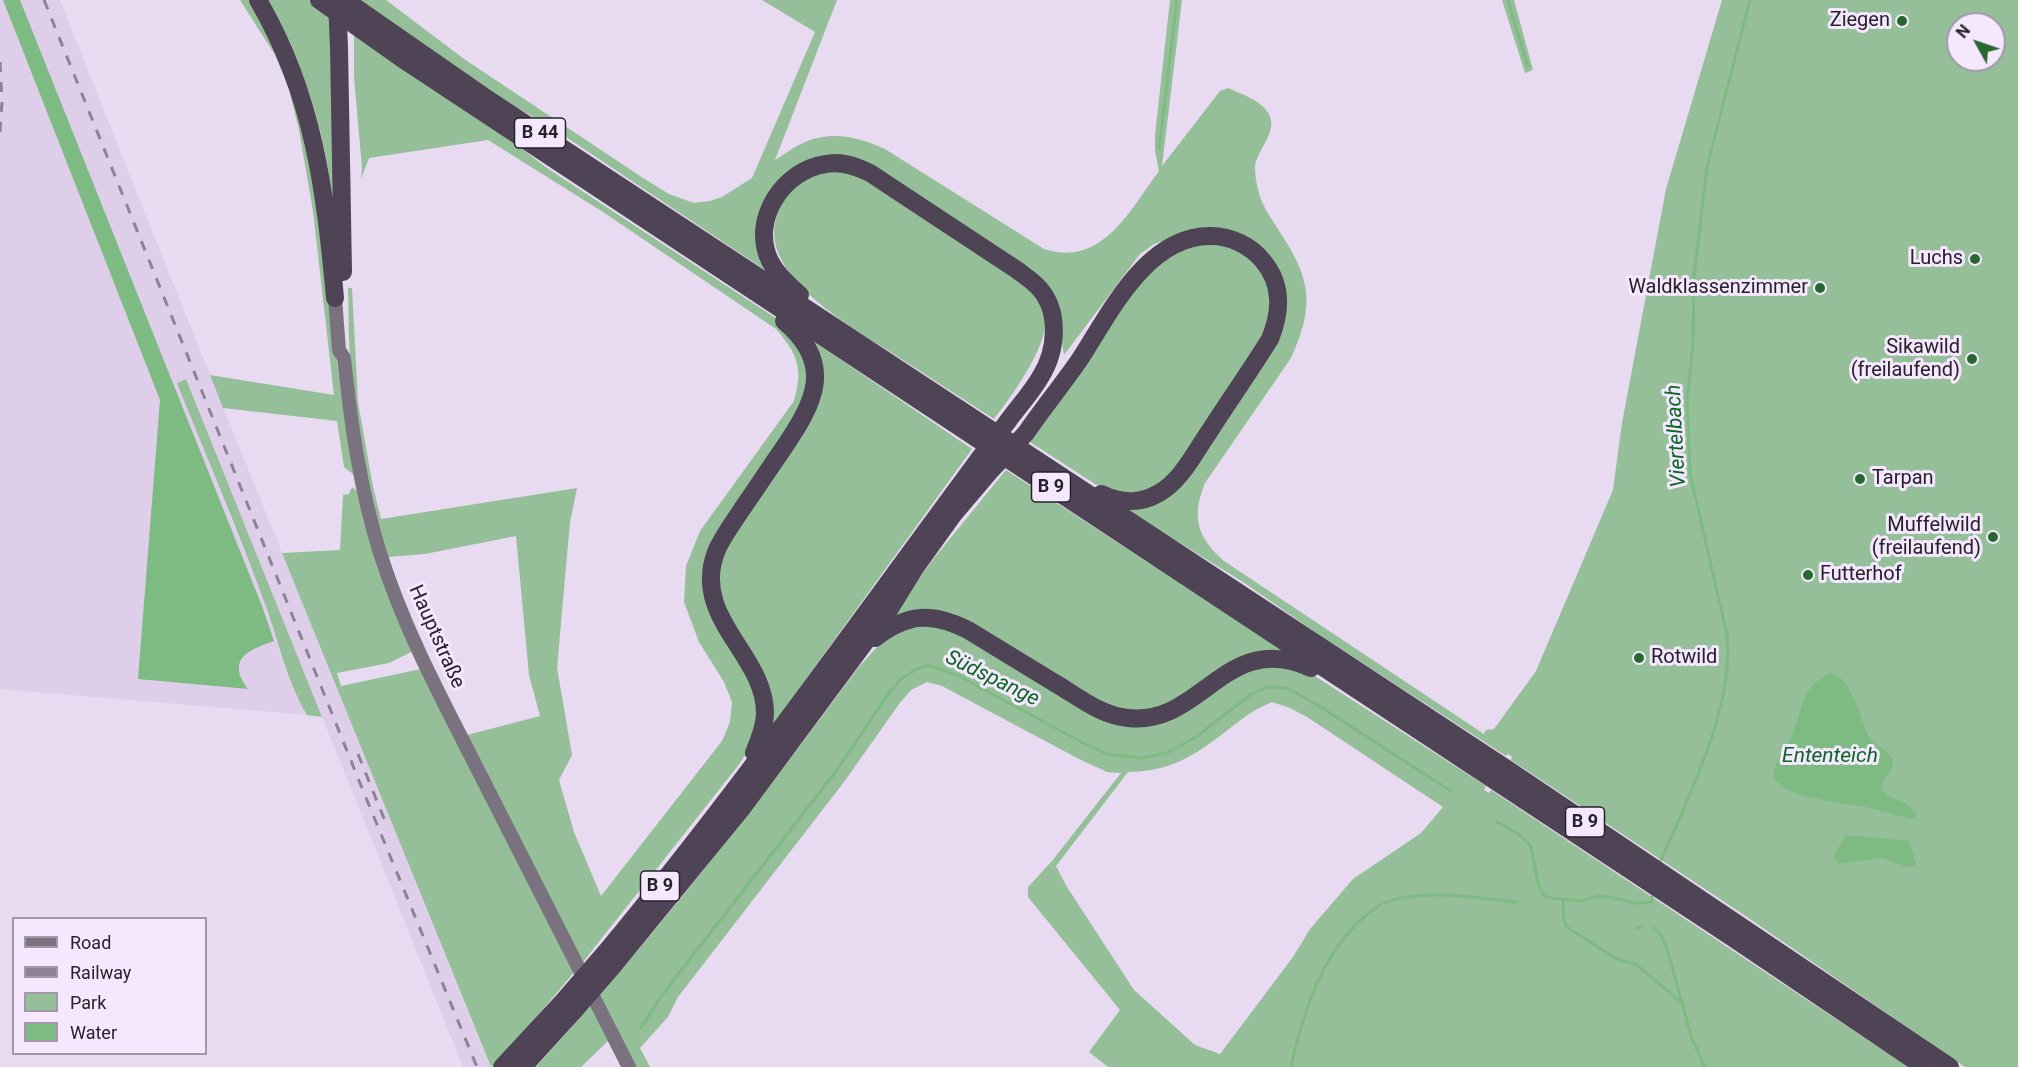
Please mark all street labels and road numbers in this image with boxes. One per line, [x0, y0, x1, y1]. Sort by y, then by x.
road number: B 44 [514, 118, 566, 148]
road number: B 9 [1032, 472, 1070, 502]
street label: Hauptstraße [403, 582, 469, 692]
road number: B 9 [1566, 807, 1604, 837]
road number: B 9 [640, 871, 680, 901]

